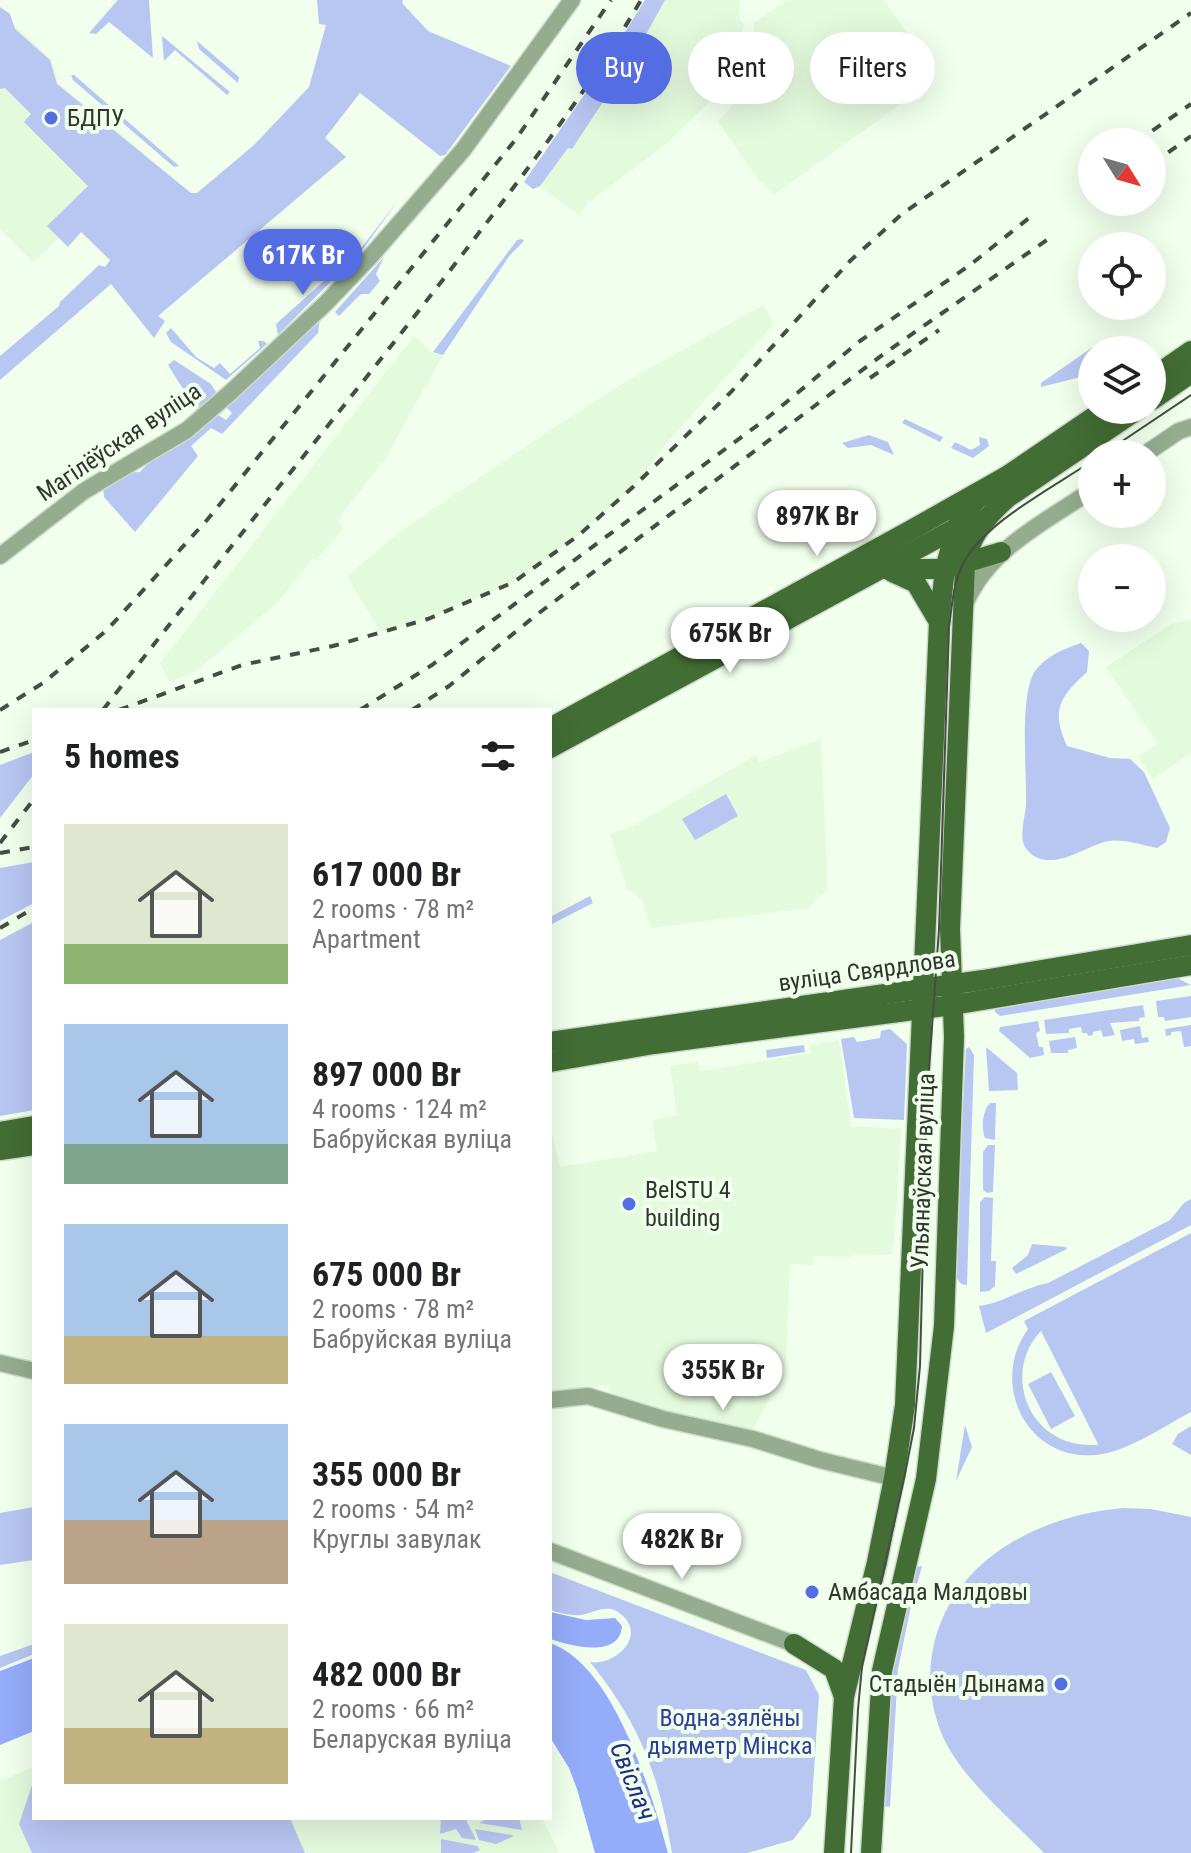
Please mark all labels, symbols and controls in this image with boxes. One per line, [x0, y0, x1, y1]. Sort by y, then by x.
chip: Buy [576, 32, 672, 104]
chip: Rent [688, 32, 794, 104]
chip: Filters [810, 32, 935, 104]
place label: БДПУ [67, 104, 124, 132]
marker: БДПУ [42, 109, 60, 127]
north arrow [1078, 128, 1166, 216]
map controls [1078, 128, 1166, 632]
pin: 617K Br [229, 229, 377, 297]
button: locate [1078, 232, 1166, 320]
text: 617K Br [262, 240, 345, 270]
button: layers [1078, 336, 1166, 424]
street label: Магілёўская вуліца [32, 377, 206, 507]
button: + [1078, 440, 1166, 528]
pin: 897K Br [743, 490, 891, 558]
text: 897K Br [776, 501, 859, 531]
button: − [1078, 544, 1166, 632]
pin: 675K Br [656, 607, 804, 675]
text: 675K Br [689, 618, 772, 648]
icon: filters [476, 734, 520, 778]
text: 5 homes [64, 736, 180, 776]
text: 617 000 Br [312, 854, 461, 894]
icon: home [128, 856, 224, 952]
text: 2 rooms · 78 m² [312, 894, 474, 924]
text: Apartment [312, 924, 421, 954]
street label: вуліца Свярдлова [777, 945, 957, 997]
text: 897 000 Br [312, 1054, 461, 1094]
icon: home [128, 1056, 224, 1152]
street label: Ульянаўская вуліца [906, 1073, 940, 1269]
text: 4 rooms · 124 m² [312, 1094, 487, 1124]
text: Бабруйская вуліца [312, 1124, 512, 1154]
place label: BelSTU 4 building [645, 1176, 731, 1232]
marker: BelSTU 4 building [620, 1195, 638, 1213]
text: 675 000 Br [312, 1254, 461, 1294]
icon: home [128, 1256, 224, 1352]
text: 2 rooms · 78 m² [312, 1294, 474, 1324]
text: Бабруйская вуліца [312, 1324, 512, 1354]
pin: 355K Br [649, 1344, 797, 1412]
text: 355K Br [682, 1355, 765, 1385]
text: 355 000 Br [312, 1454, 461, 1494]
icon: home [128, 1456, 224, 1552]
text: 2 rooms · 54 m² [312, 1494, 474, 1524]
pin: 482K Br [608, 1513, 756, 1581]
text: Круглы завулак [312, 1524, 481, 1554]
text: 482K Br [641, 1524, 724, 1554]
place label: Амбасада Малдовы [828, 1578, 1028, 1606]
marker: Амбасада Малдовы [803, 1583, 821, 1601]
text: 482 000 Br [312, 1654, 461, 1694]
icon: home [128, 1656, 224, 1752]
place label: Стадыён Дынама [869, 1670, 1045, 1698]
marker: Стадыён Дынама [1052, 1675, 1070, 1693]
text: 2 rooms · 66 m² [312, 1694, 474, 1724]
park label: Водна-зялёны дыяметр Мінска [648, 1704, 812, 1760]
text: Беларуская вуліца [312, 1724, 512, 1754]
water label: Свіслач [604, 1738, 662, 1824]

